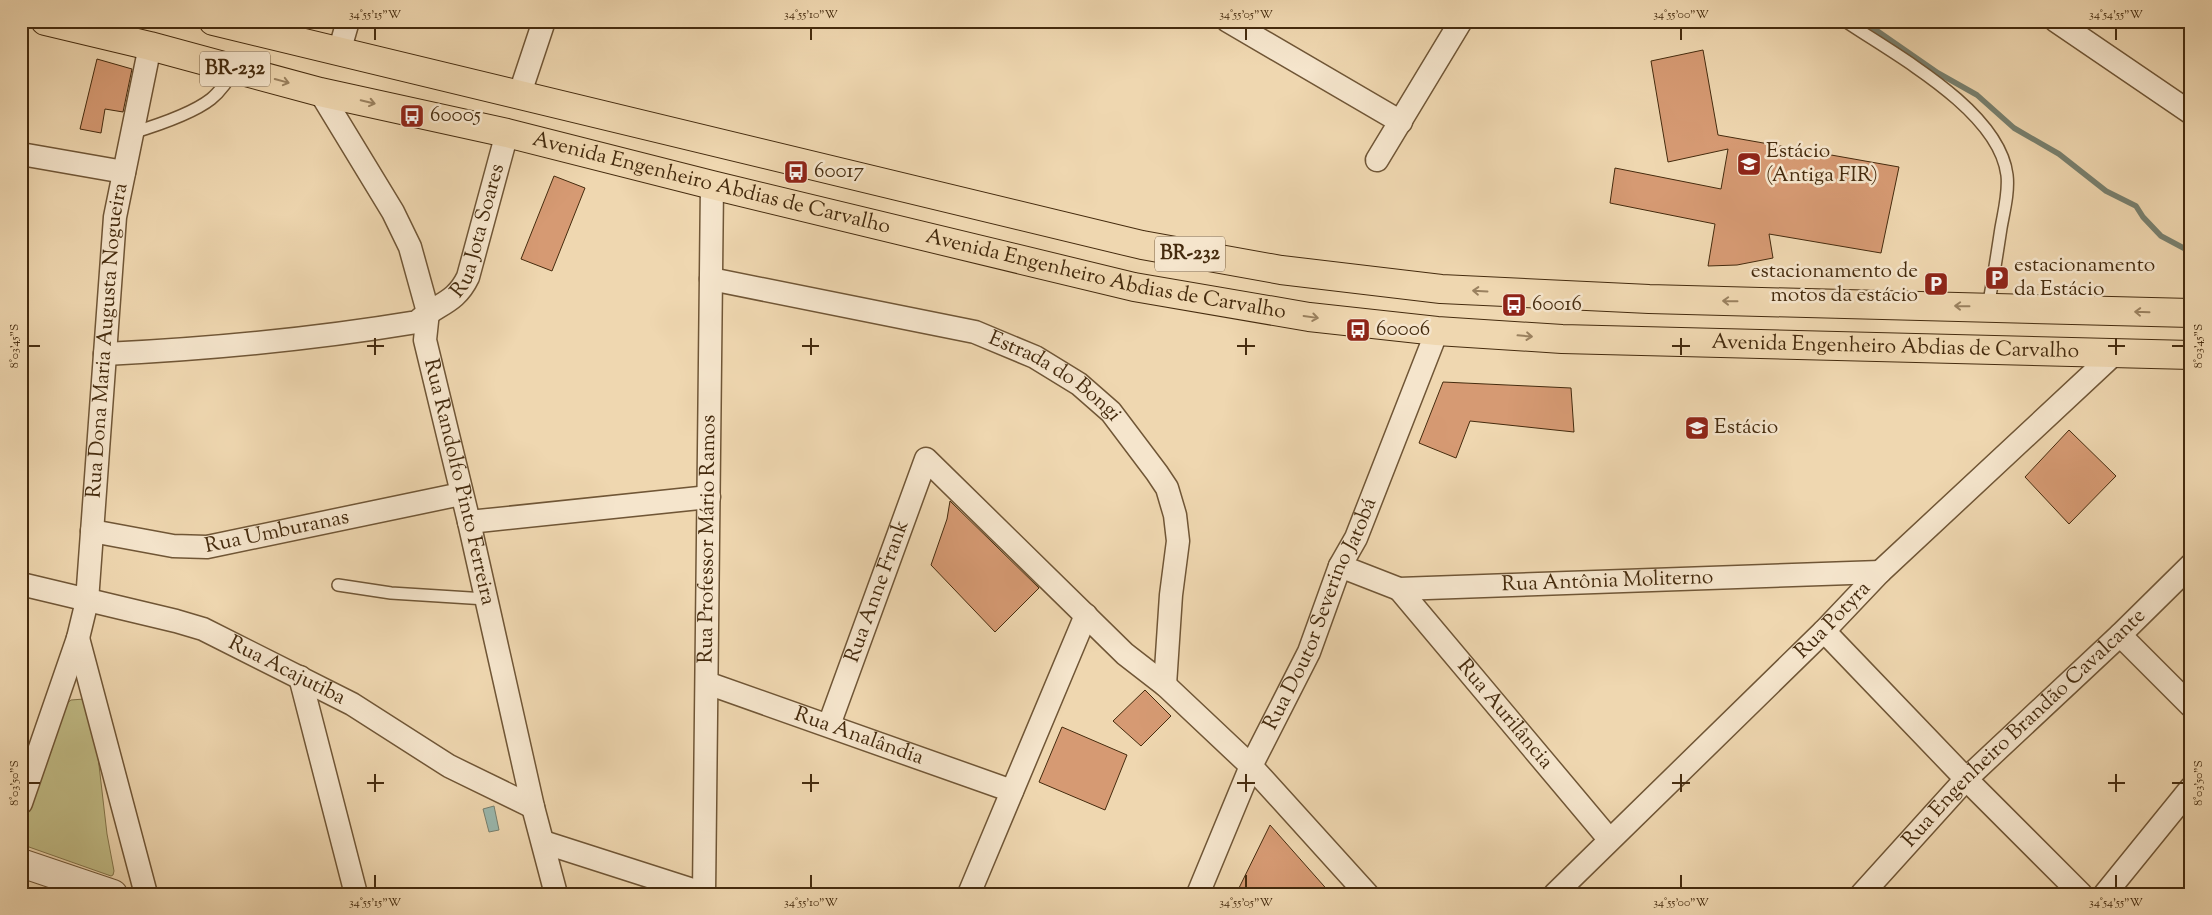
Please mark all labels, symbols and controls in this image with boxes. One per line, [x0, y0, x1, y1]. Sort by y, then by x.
text: 34°55'15"W [349, 6, 402, 24]
text: 34°55'10"W [784, 6, 839, 24]
text: 34°55'05"W [1219, 6, 1273, 24]
text: 34°55'00"W [1653, 6, 1709, 24]
text: 34°54'55"W [2089, 6, 2144, 24]
road number: BR-232 [200, 52, 270, 86]
one-way arrow [273, 77, 289, 87]
one-way arrow [359, 98, 375, 107]
place label: 60005 [430, 101, 481, 131]
bus stop icon: 60005 [399, 103, 425, 129]
street label: Avenida Engenheiro Abdias de Carvalho [529, 125, 893, 243]
place label: Estácio (Antiga FIR) [1766, 137, 1878, 191]
school or university icon: Estácio (Antiga FIR) [1736, 151, 1762, 177]
place label: 60017 [814, 157, 865, 187]
bus stop icon: 60017 [783, 159, 809, 185]
street label: Rua Jota Soares [444, 161, 513, 305]
street label: Rua Dona Maria Augusta Nogueira [80, 180, 137, 499]
street label: Avenida Engenheiro Abdias de Carvalho [922, 222, 1288, 328]
road number: BR-232 [1155, 236, 1225, 272]
place label: estacionamento da Estácio [2014, 251, 2155, 305]
place label: estacionamento de motos da estácio [1751, 257, 1918, 311]
parking icon: estacionamento da Estácio [1984, 265, 2010, 291]
parking icon: estacionamento de motos da estácio [1923, 271, 1949, 297]
one-way arrow [1472, 286, 1488, 296]
place label: 60016 [1532, 290, 1582, 320]
bus stop icon: 60016 [1501, 292, 1527, 318]
one-way arrow [1722, 296, 1738, 305]
one-way arrow [1954, 302, 1970, 311]
one-way arrow [2134, 307, 2150, 317]
one-way arrow [1302, 312, 1318, 322]
place label: 60006 [1376, 315, 1430, 345]
bus stop icon: 60006 [1345, 317, 1371, 343]
text: 8°03'45"S [6, 324, 24, 368]
street label: Estrada do Bongi [984, 324, 1128, 428]
text: 8°03'45"S [2190, 324, 2208, 368]
street label: Avenida Engenheiro Abdias de Carvalho [1711, 328, 2079, 367]
one-way arrow [1516, 331, 1532, 340]
street label: Rua Randolfo Pinto Ferreira [415, 356, 502, 609]
place label: Estácio [1714, 413, 1778, 443]
street label: Rua Professor Mário Ramos [692, 414, 724, 664]
school or university icon: Estácio [1684, 415, 1710, 441]
street label: Rua Doutor Severino Jatobá [1257, 493, 1385, 736]
street label: Rua Umburanas [202, 503, 352, 562]
street label: Rua Anne Frank [838, 516, 918, 667]
street label: Rua Antônia Moliterno [1501, 563, 1714, 600]
street label: Rua Potyra [1788, 575, 1878, 666]
street label: Rua Engenheiro Brandão Cavalcante [1896, 602, 2153, 855]
street label: Rua Acajutiba [223, 629, 351, 713]
street label: Rua Aurilância [1449, 653, 1560, 777]
street label: Rua Analândia [790, 700, 928, 774]
text: 8°03'50"S [6, 760, 24, 806]
text: 8°03'50"S [2190, 760, 2208, 806]
text: 34°55'15"W [349, 894, 402, 912]
text: 34°55'10"W [784, 894, 839, 912]
text: 34°55'05"W [1219, 894, 1273, 912]
text: 34°55'00"W [1653, 894, 1709, 912]
text: 34°54'55"W [2089, 894, 2144, 912]

